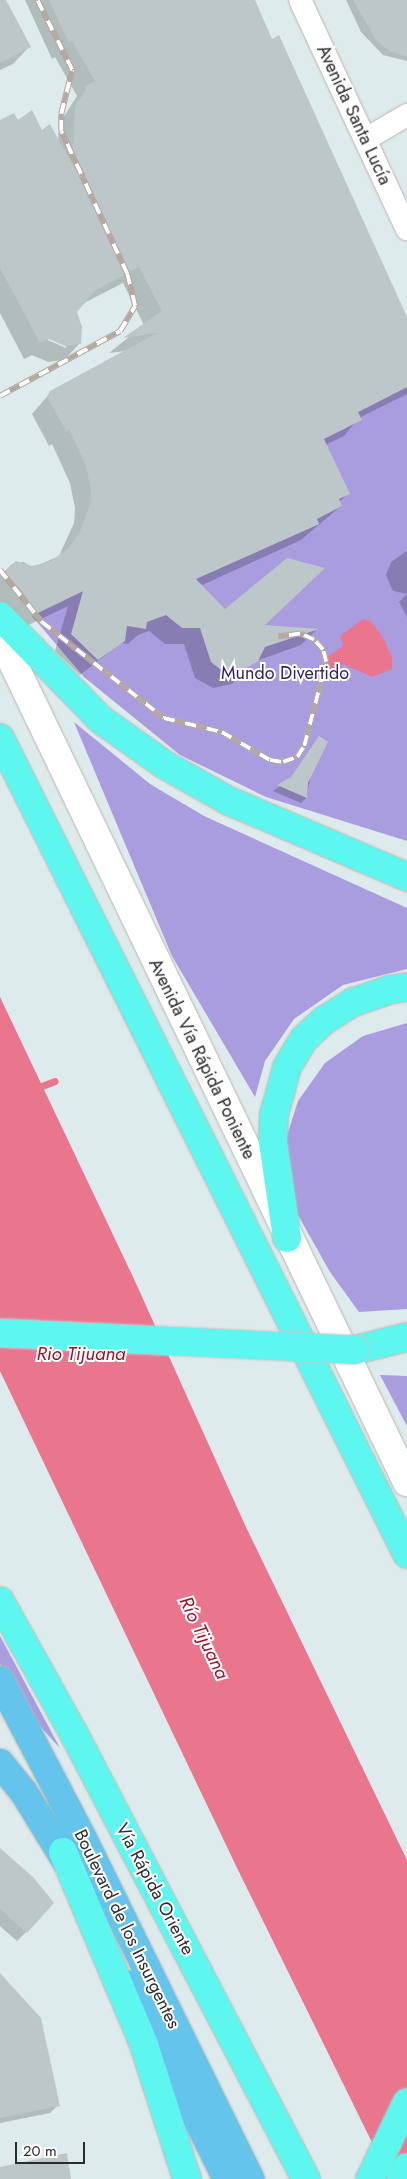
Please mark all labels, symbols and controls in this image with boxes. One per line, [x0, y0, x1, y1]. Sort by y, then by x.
street label: Avenida Santa Lucía [312, 42, 396, 188]
park label: Mundo Divertido [221, 662, 349, 684]
street label: Avenida Vía Rápida Poniente [144, 955, 260, 1163]
water label: Rio Tijuana [36, 1343, 126, 1365]
water label: Río Tijuana [174, 1593, 234, 1683]
street label: Vía Rápida Oriente [111, 1819, 199, 1959]
street label: Boulevard de los Insurgentes [69, 1826, 185, 2032]
scale bar [18, 2132, 88, 2164]
text: 20 m [23, 2140, 57, 2162]

